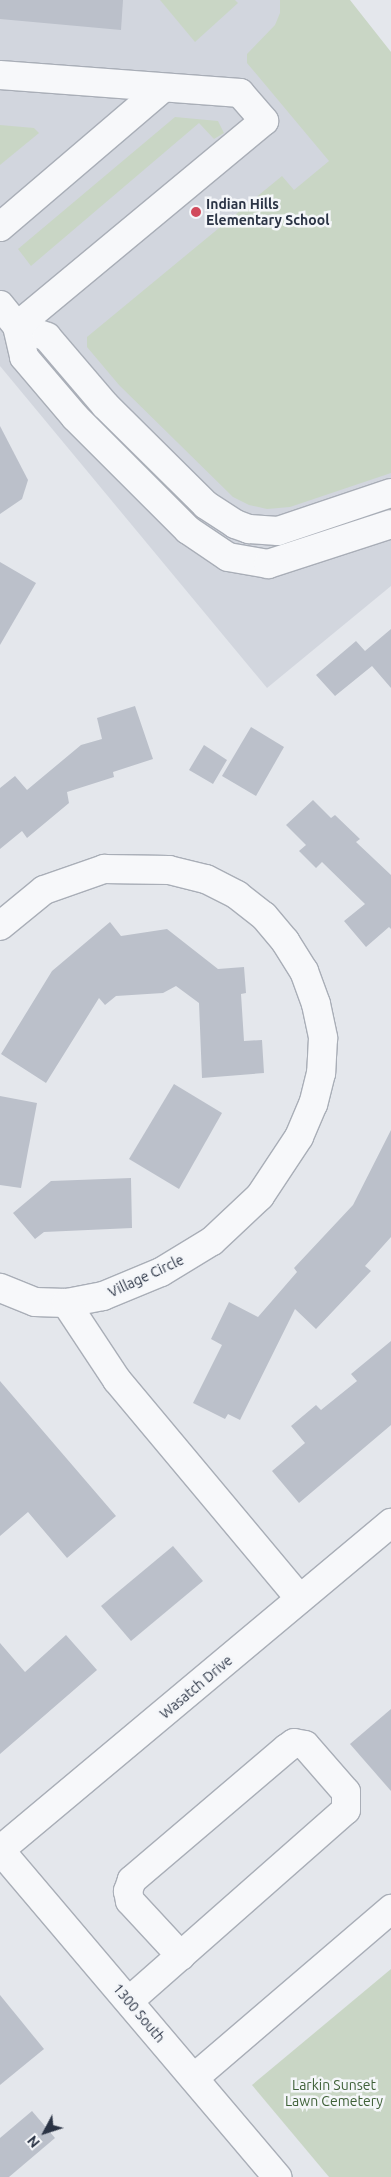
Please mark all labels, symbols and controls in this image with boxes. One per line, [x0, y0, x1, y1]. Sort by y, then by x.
place label: Indian Hills Elementary School [206, 196, 329, 228]
marker: Indian Hills Elementary School [190, 206, 202, 218]
street label: Village Circle [106, 1251, 186, 1301]
street label: Wasatch Drive [156, 1652, 236, 1722]
street label: 1300 South [109, 1980, 169, 2046]
park label: Larkin Sunset Lawn Cemetery [285, 2077, 383, 2110]
north arrow [20, 2107, 70, 2157]
text: N [24, 2133, 43, 2151]

